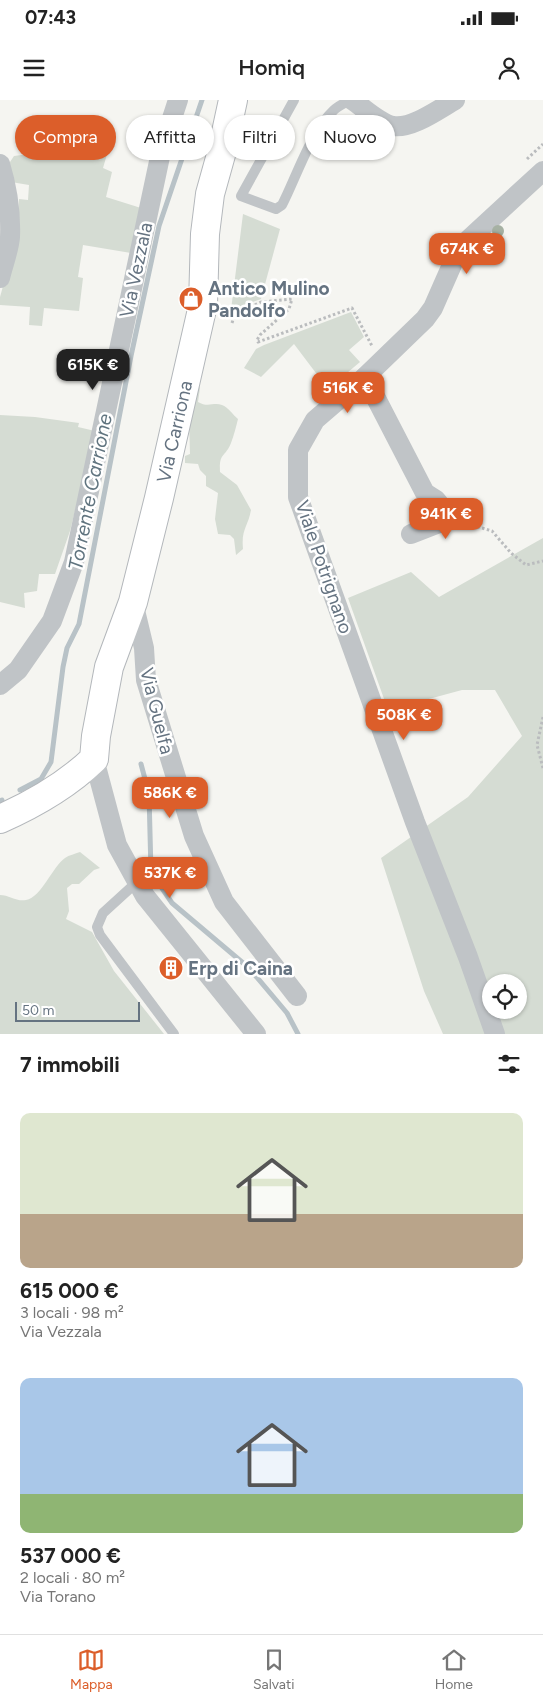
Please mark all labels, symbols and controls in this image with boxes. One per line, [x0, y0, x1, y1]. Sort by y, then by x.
text: 07:43 [25, 6, 76, 29]
icon: menu [20, 54, 48, 82]
text: Homiq [238, 54, 305, 81]
icon: person [495, 54, 523, 82]
chip: Compra [15, 115, 116, 160]
chip: Affitta [126, 115, 214, 160]
chip: Filtri [224, 115, 295, 160]
chip: Nuovo [305, 115, 395, 160]
street label: Via Vezzala [115, 220, 157, 320]
pin: 674K € [426, 232, 508, 275]
text: 674K € [440, 239, 494, 258]
place label: Antico Mulino Pandolfo [208, 277, 329, 322]
shop icon: Antico Mulino Pandolfo [178, 286, 204, 312]
pin: 615K € [52, 348, 134, 391]
text: 615K € [68, 355, 118, 374]
pin: 516K € [307, 372, 389, 414]
street label: Via Carriona [151, 378, 197, 485]
text: 516K € [323, 378, 373, 397]
water label: Torrente Carrione [63, 412, 117, 572]
street label: Viale Potrignano [290, 497, 358, 637]
pin: 941K € [405, 498, 487, 540]
text: 941K € [420, 504, 472, 523]
street label: Via Guelfa [135, 665, 179, 757]
pin: 508K € [363, 698, 445, 741]
text: 508K € [376, 705, 432, 724]
pin: 586K € [129, 776, 211, 819]
text: 586K € [143, 783, 197, 802]
pin: 537K € [129, 856, 211, 899]
text: 537K € [144, 863, 196, 882]
building icon: Erp di Caina [158, 955, 184, 981]
place label: Erp di Caina [188, 957, 293, 980]
map controls [482, 974, 527, 1019]
button: locate [482, 974, 527, 1019]
scale bar [15, 999, 140, 1022]
text: 50 m [22, 1002, 54, 1019]
icon: filters [495, 1050, 523, 1078]
text: 7 immobili [20, 1052, 120, 1077]
icon: home [227, 1145, 317, 1235]
text: 615 000 € [20, 1278, 119, 1303]
text: 3 locali · 98 m² [20, 1303, 124, 1322]
text: Via Vezzala [20, 1322, 102, 1341]
icon: home [227, 1410, 317, 1500]
text: 537 000 € [20, 1543, 121, 1568]
text: 2 locali · 80 m² [20, 1568, 125, 1587]
text: Via Torano [20, 1587, 96, 1606]
tab: Mappa [70, 1646, 113, 1693]
tab: Salvati [253, 1646, 295, 1693]
tab: Home [435, 1646, 473, 1693]

